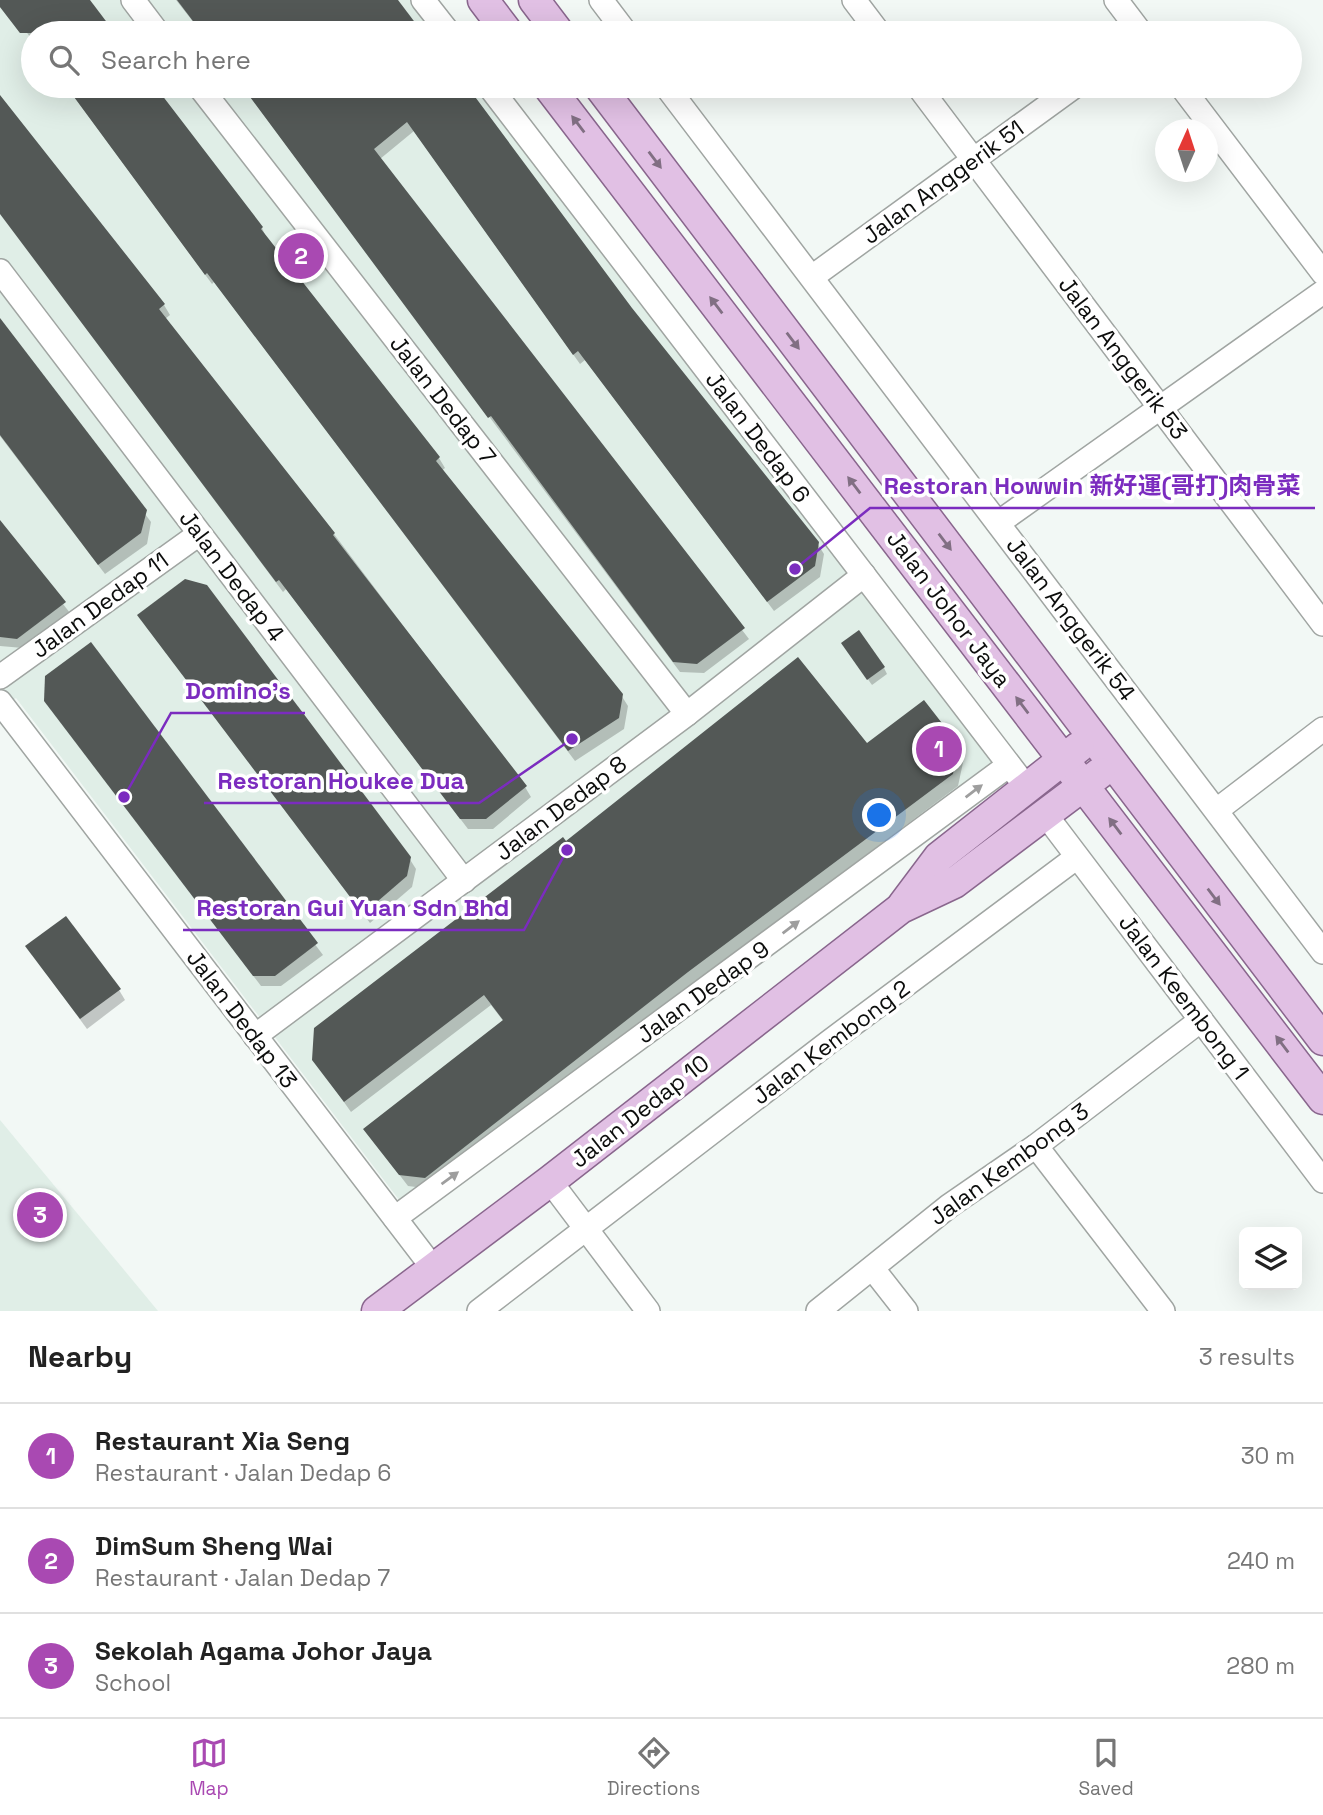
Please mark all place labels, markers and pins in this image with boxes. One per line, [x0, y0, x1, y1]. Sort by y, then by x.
pin: 2 [278, 230, 324, 282]
callout: Restoran Howwin 新好運(哥打)肉骨菜 [870, 463, 1315, 508]
callout: Domino's [171, 668, 305, 713]
pin: 1 [916, 723, 962, 775]
callout: Restoran Houkee Dua [204, 758, 479, 803]
callout: Restoran Gui Yuan Sdn Bhd [183, 885, 524, 930]
pin: 3 [17, 1189, 63, 1241]

